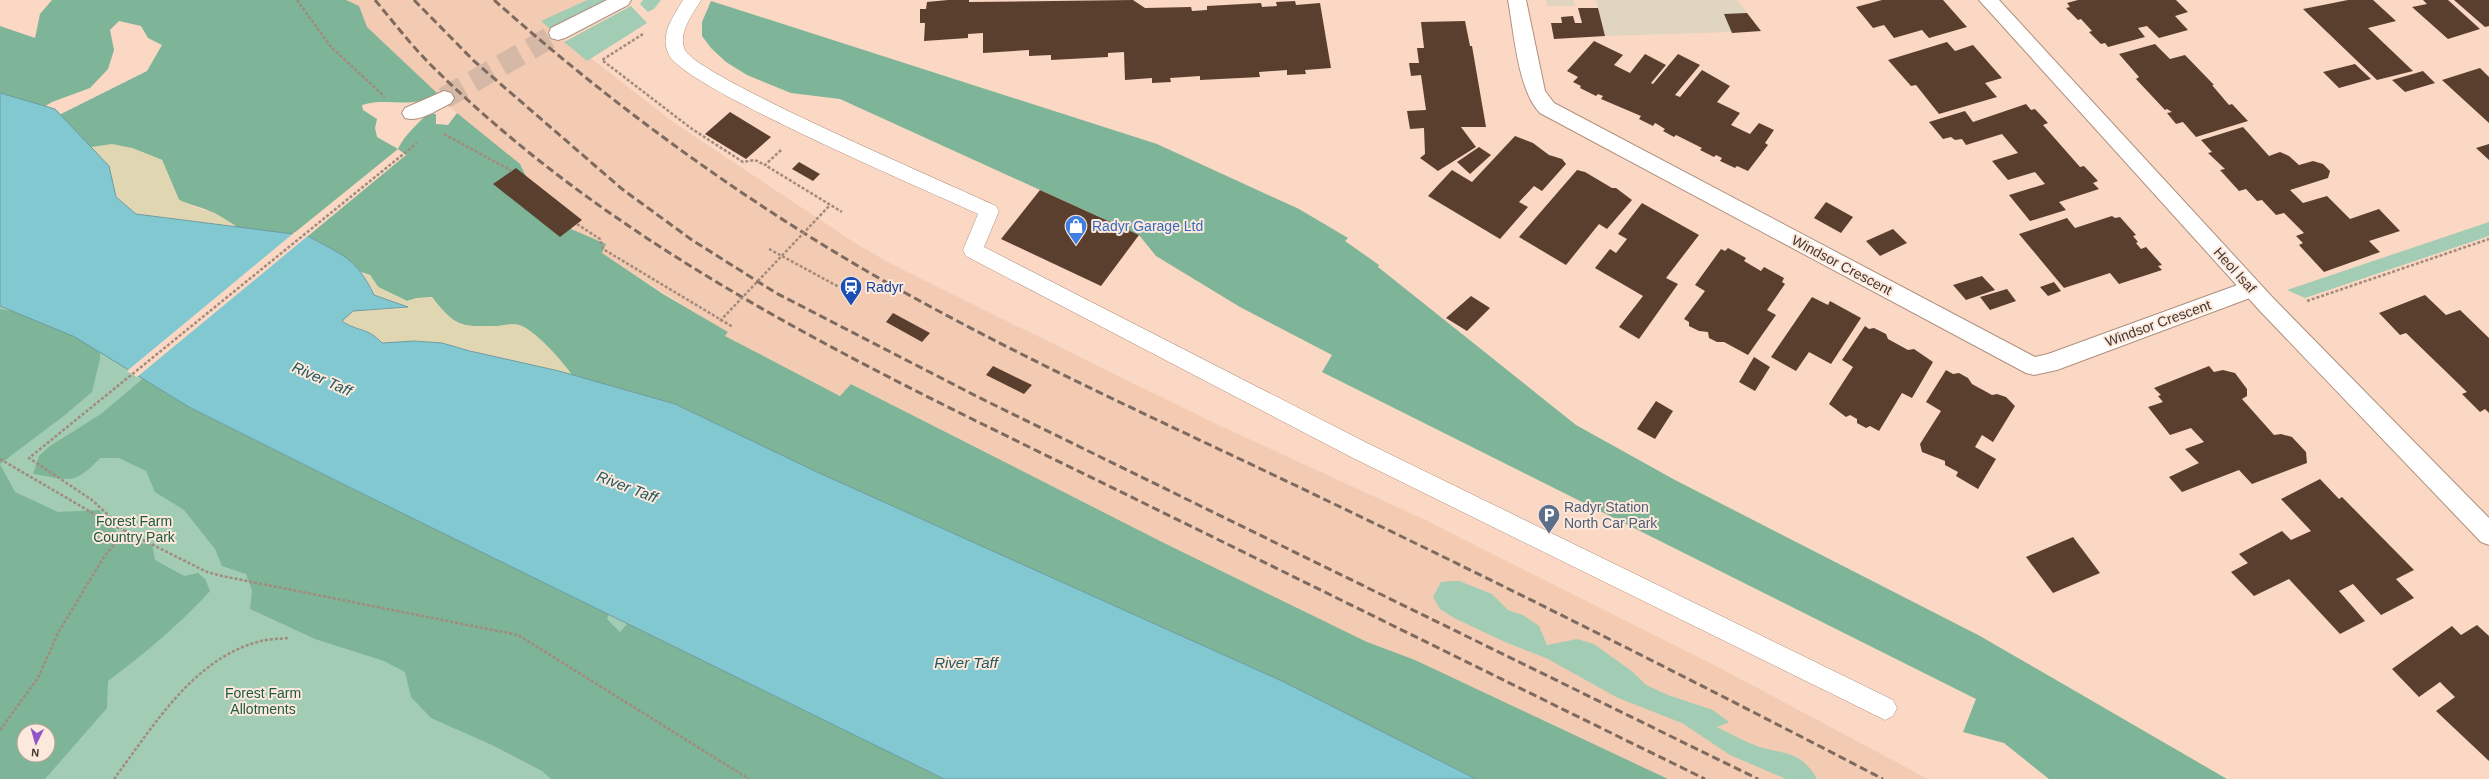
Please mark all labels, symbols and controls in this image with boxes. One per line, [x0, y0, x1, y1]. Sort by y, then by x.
shop icon: Radyr Garage Ltd [1063, 213, 1089, 246]
place label: Radyr Garage Ltd [1092, 218, 1203, 234]
street label: Windsor Crescent [1789, 232, 1895, 298]
street label: Heol Isaf [2211, 244, 2260, 296]
station icon: Radyr [838, 274, 864, 307]
place label: Radyr [866, 279, 904, 295]
street label: Windsor Crescent [2103, 296, 2213, 350]
water label: River Taff [290, 358, 356, 400]
water label: River Taff [594, 467, 662, 507]
place label: Radyr Station North Car Park [1564, 499, 1658, 531]
parking icon: Radyr Station North Car Park [1536, 502, 1562, 535]
park label: Forest Farm Country Park [93, 513, 176, 545]
water label: River Taff [934, 654, 1000, 671]
park label: Forest Farm Allotments [225, 685, 301, 717]
north arrow [16, 723, 56, 763]
text: N [31, 747, 40, 759]

